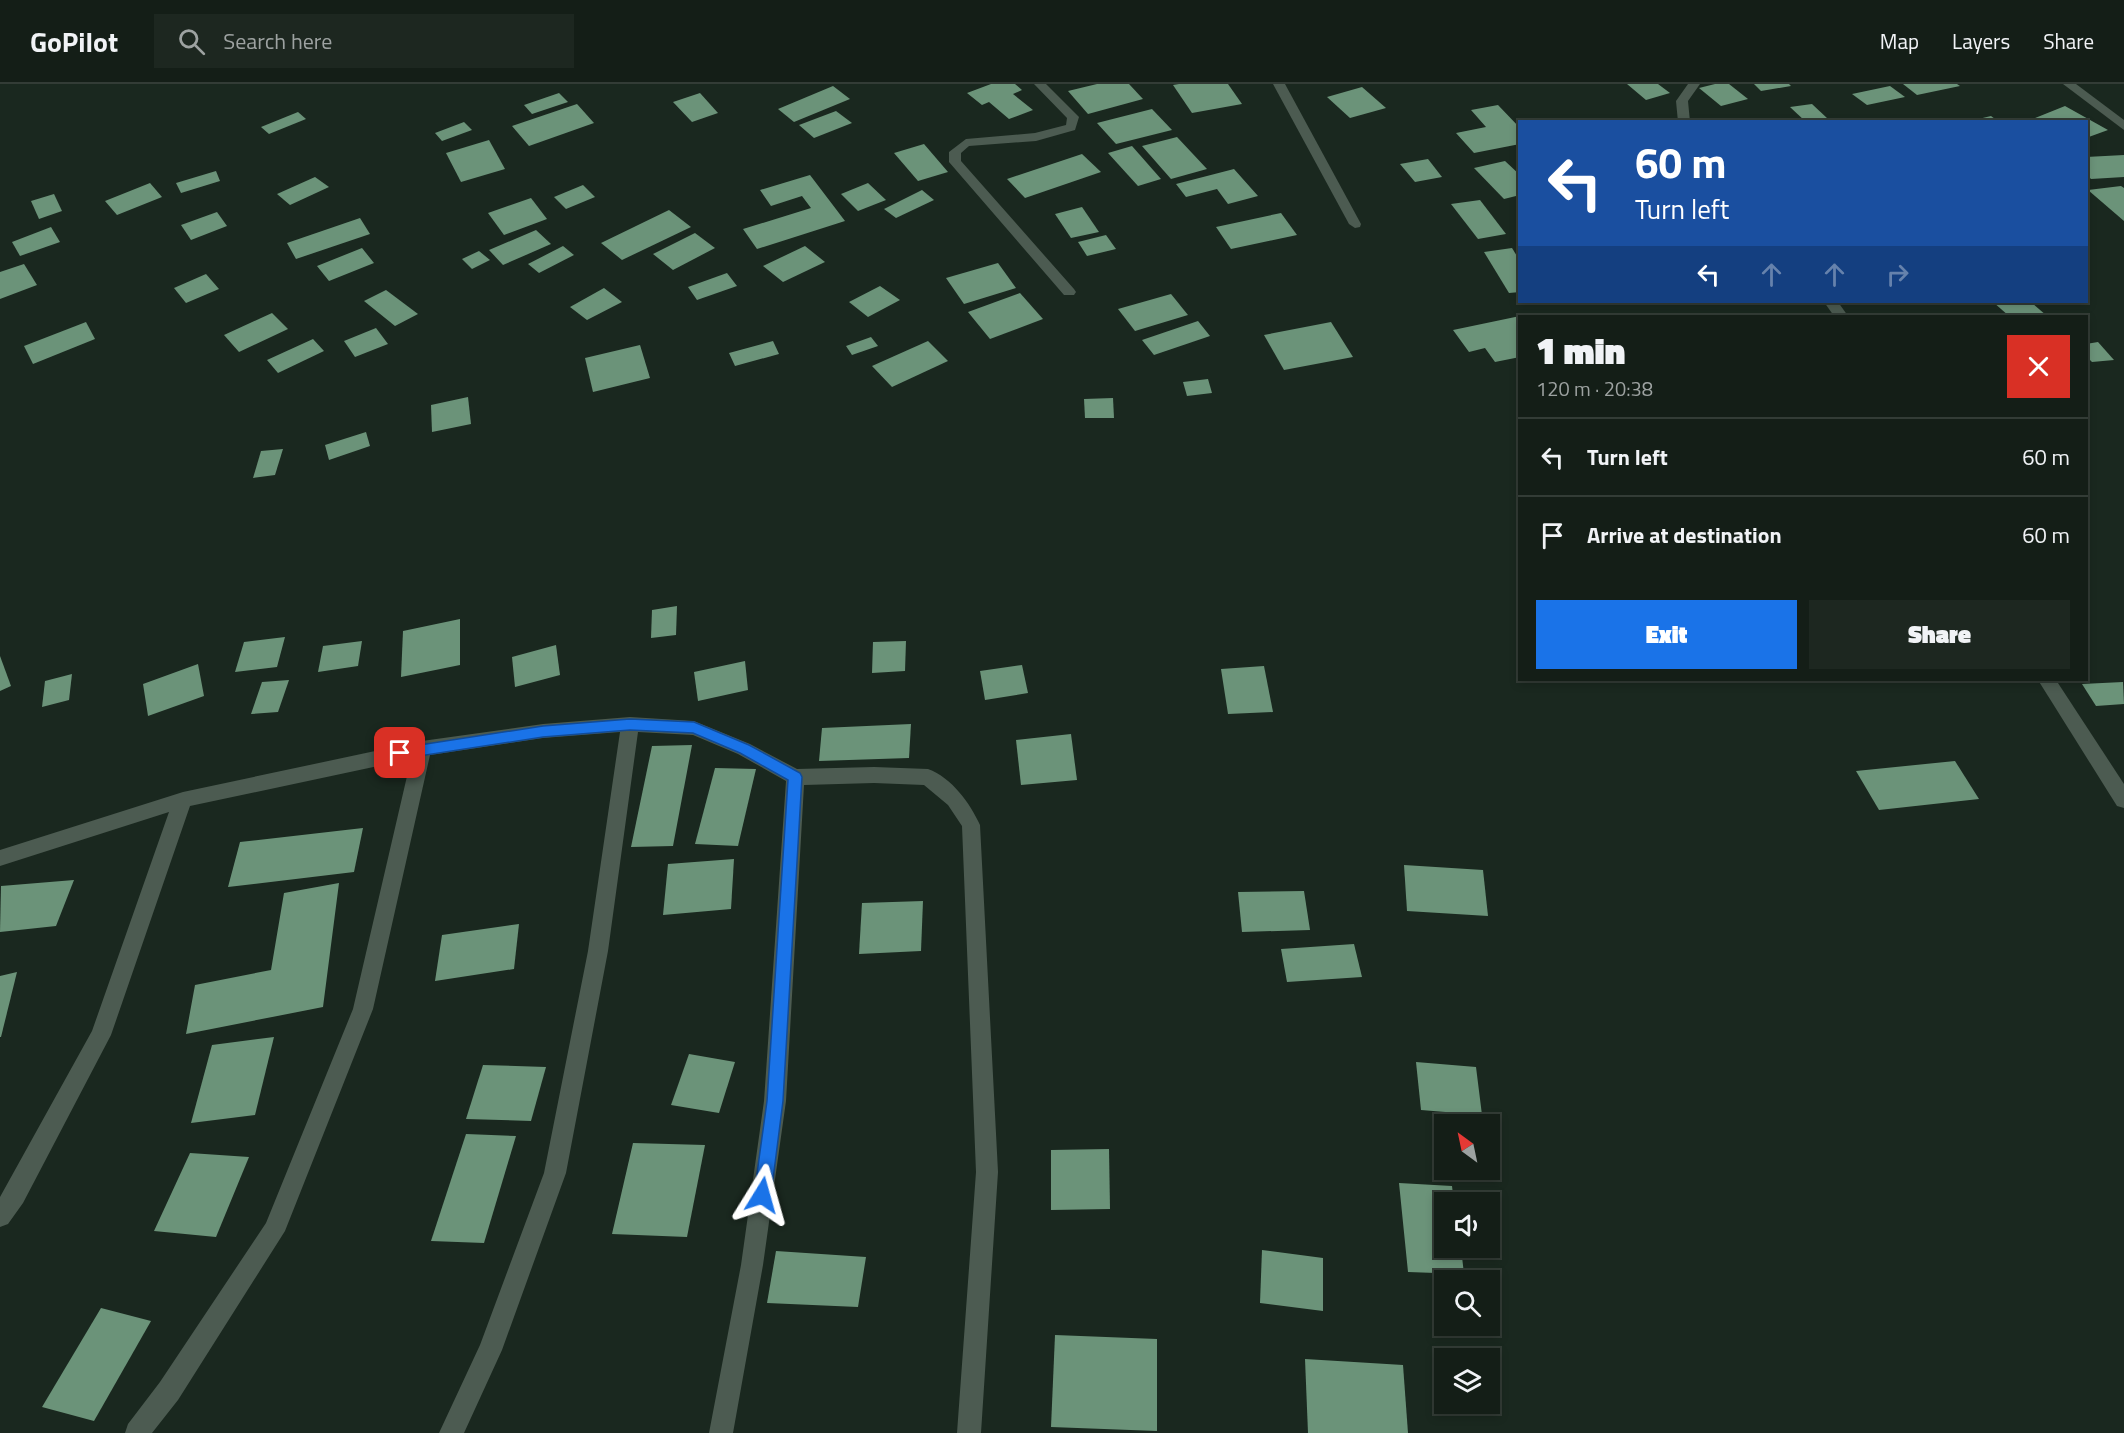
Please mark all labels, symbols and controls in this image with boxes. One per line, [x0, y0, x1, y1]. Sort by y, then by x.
search box [154, 14, 574, 68]
text: GoPilot [30, 20, 118, 63]
text: Search here [223, 24, 332, 58]
icon: search [175, 25, 208, 58]
text: Map [1880, 25, 1919, 57]
text: Layers [1952, 25, 2010, 57]
text: Share [2043, 25, 2094, 57]
text: 60 m [1635, 130, 1727, 194]
icon: left [1536, 144, 1614, 222]
text: Turn left [1635, 188, 1729, 229]
icon: left [1692, 258, 1725, 291]
icon: ahead [1755, 258, 1788, 291]
icon: ahead [1818, 258, 1851, 291]
icon: right [1881, 258, 1914, 291]
text: 1 min [1536, 323, 1625, 378]
button: close [2007, 335, 2070, 398]
text: 120 m · 20:38 [1536, 373, 1653, 404]
text: Turn left [1587, 440, 1668, 474]
text: 60 m [2022, 440, 2070, 474]
icon: left [1536, 441, 1569, 474]
text: Arrive at destination [1587, 518, 1782, 552]
text: 60 m [2022, 518, 2070, 552]
icon: arrive [1536, 519, 1569, 552]
button: Exit [1536, 600, 1797, 669]
button: Share [1809, 600, 2070, 669]
pin [374, 727, 425, 778]
icon: arrive [383, 736, 416, 769]
north arrow [1434, 1114, 1500, 1180]
map controls [1434, 1114, 1500, 1414]
position arrow [730, 1163, 794, 1227]
button: sound [1434, 1192, 1500, 1258]
button: search [1434, 1270, 1500, 1336]
button: layers [1434, 1348, 1500, 1414]

